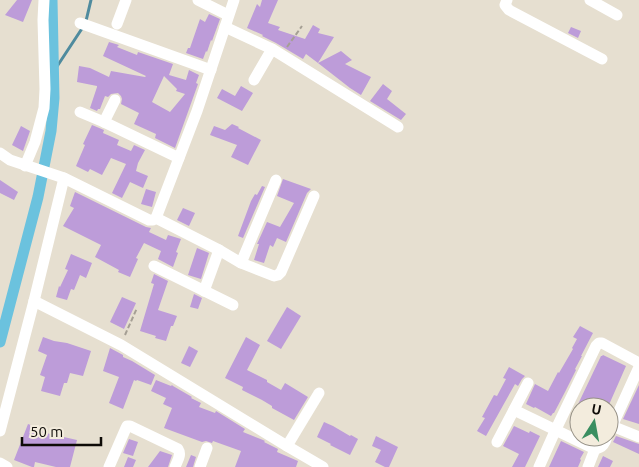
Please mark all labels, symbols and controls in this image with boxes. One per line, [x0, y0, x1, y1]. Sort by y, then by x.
north arrow [569, 397, 619, 447]
text: U [590, 400, 603, 418]
scale bar [22, 414, 101, 446]
text: 50 m [30, 423, 63, 440]

